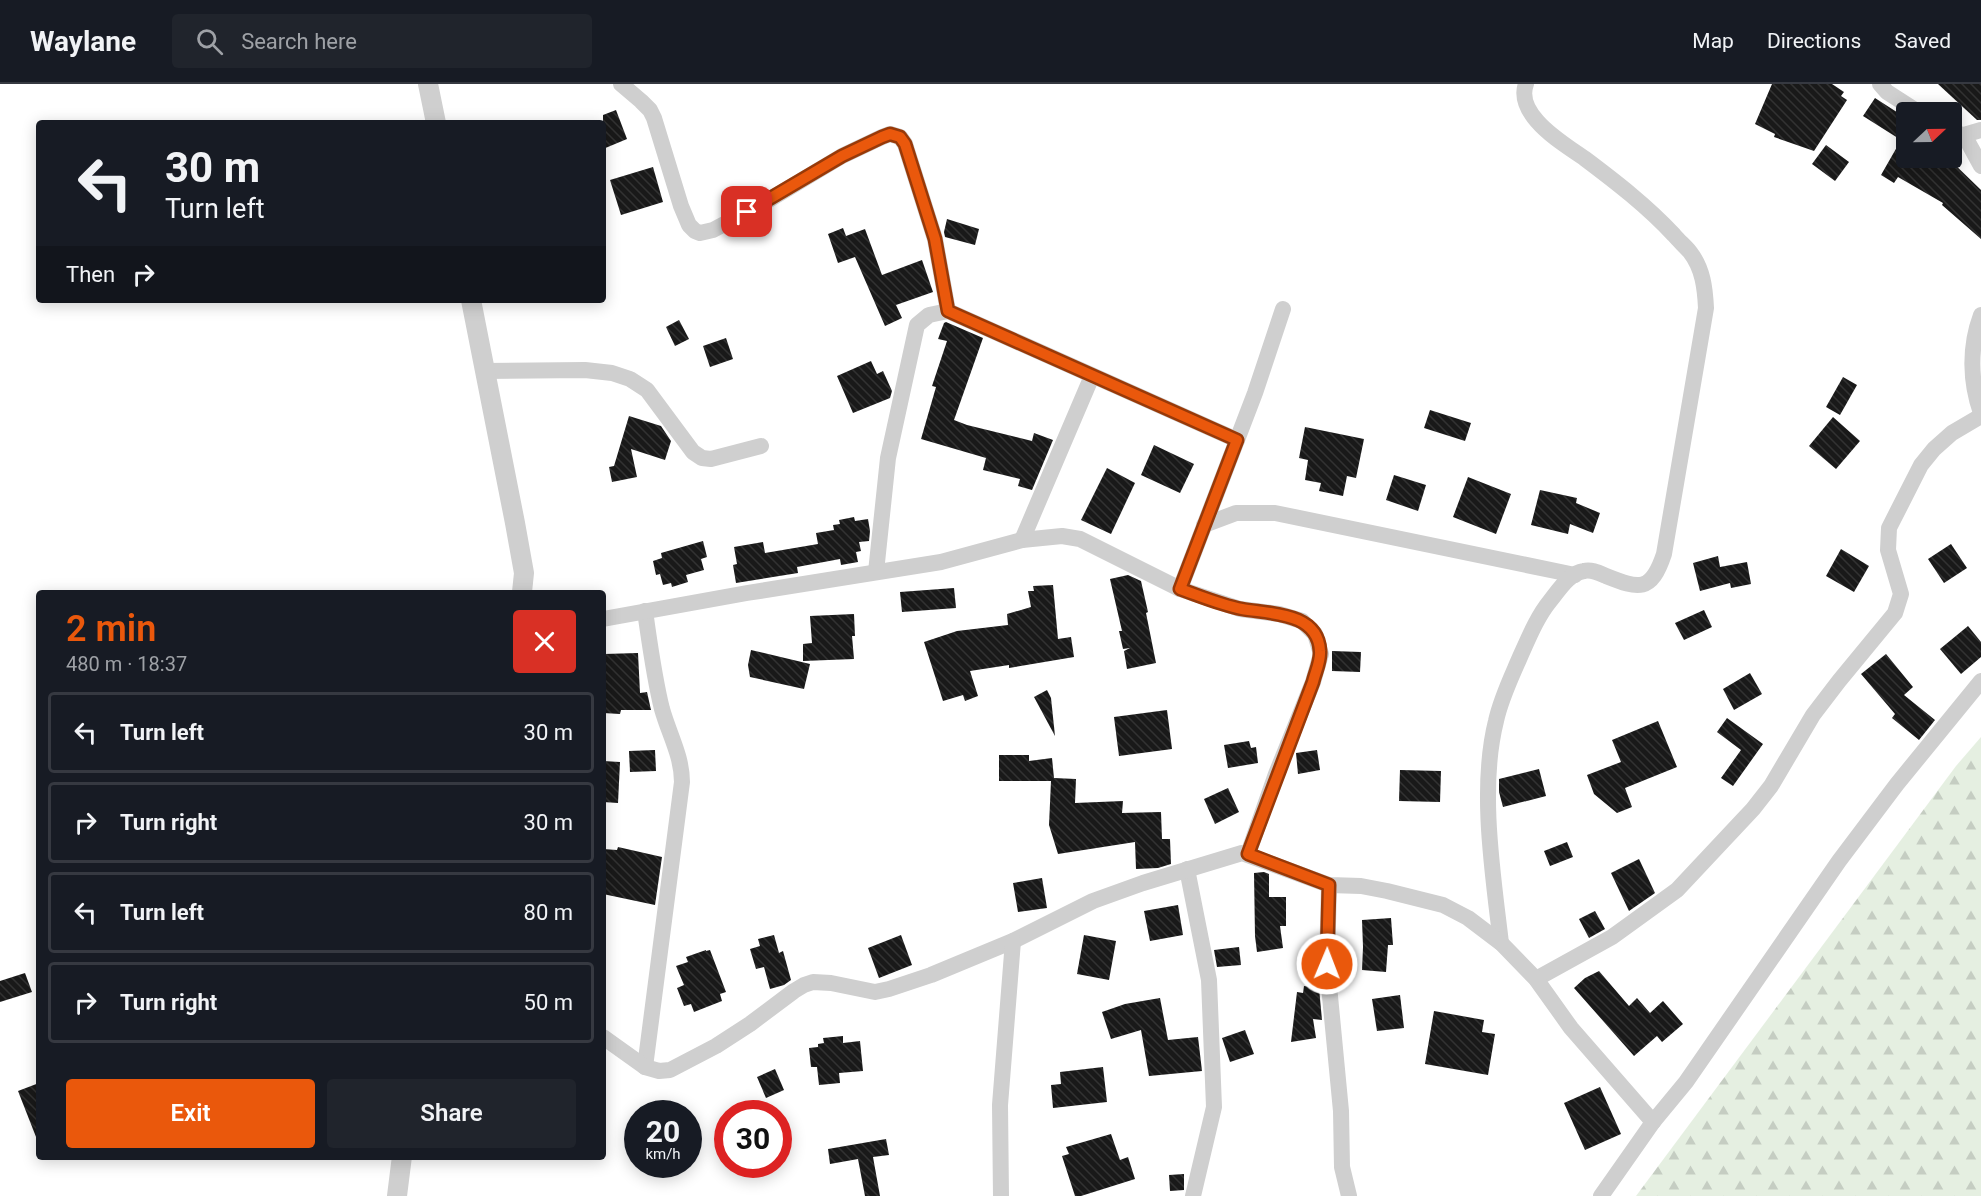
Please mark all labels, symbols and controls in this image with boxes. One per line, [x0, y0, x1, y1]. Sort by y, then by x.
search box [172, 14, 592, 68]
text: Waylane [30, 25, 136, 58]
icon: search [193, 25, 226, 58]
text: Search here [241, 29, 357, 54]
text: Map [1692, 29, 1734, 53]
text: Directions [1767, 29, 1861, 53]
text: Saved [1894, 29, 1951, 53]
north arrow [1896, 102, 1962, 168]
map controls [1896, 102, 1962, 168]
text: 30 m [165, 143, 260, 192]
icon: left [66, 144, 144, 222]
pin [721, 186, 772, 237]
text: Turn left [165, 193, 265, 225]
icon: arrive [730, 195, 763, 228]
icon: right [127, 258, 160, 291]
text: Then [66, 262, 115, 287]
text: 2 min [66, 608, 156, 650]
button: close [513, 610, 576, 673]
text: 480 m · 18:37 [66, 652, 187, 676]
icon: left [69, 716, 102, 749]
text: Turn left [120, 720, 204, 745]
text: 30 m [524, 720, 573, 745]
icon: right [69, 806, 102, 839]
text: Turn right [120, 810, 217, 835]
text: 30 m [524, 810, 573, 835]
icon: left [69, 896, 102, 929]
text: Turn left [120, 900, 204, 925]
text: 80 m [524, 900, 573, 925]
position arrow [1295, 932, 1359, 996]
icon: right [69, 986, 102, 1019]
text: Turn right [120, 990, 217, 1015]
text: 50 m [524, 990, 573, 1015]
button: Exit [66, 1079, 315, 1148]
button: Share [327, 1079, 576, 1148]
speed limit sign: 30 [714, 1100, 792, 1178]
text: 20 [646, 1114, 680, 1149]
text: km/h [645, 1145, 681, 1163]

